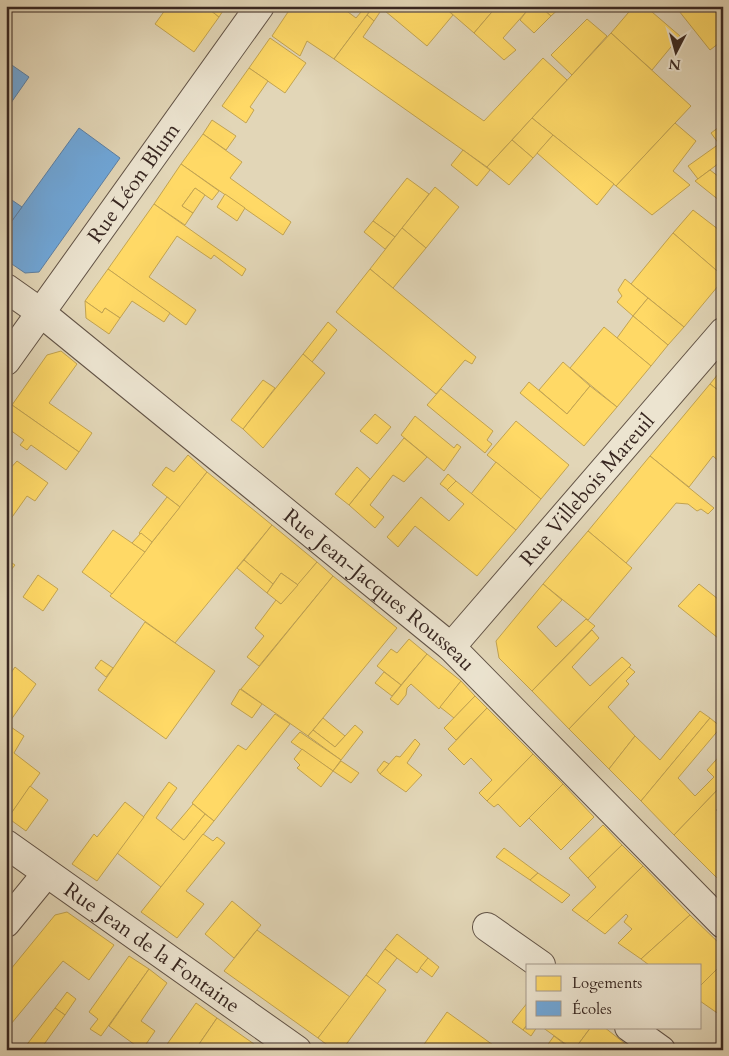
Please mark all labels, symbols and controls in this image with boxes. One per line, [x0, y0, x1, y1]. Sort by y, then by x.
north arrow [652, 28, 702, 78]
text: N [668, 54, 682, 75]
street label: Rue Léon Blum [81, 117, 187, 249]
street label: Rue Villebois Mareuil [513, 407, 661, 572]
street label: Rue Jean-Jacques Rousseau [277, 502, 481, 678]
street label: Rue Jean de la Fontaine [58, 876, 246, 1020]
legend [526, 964, 702, 1028]
text: Logements [572, 973, 642, 993]
text: Écoles [572, 999, 612, 1019]

